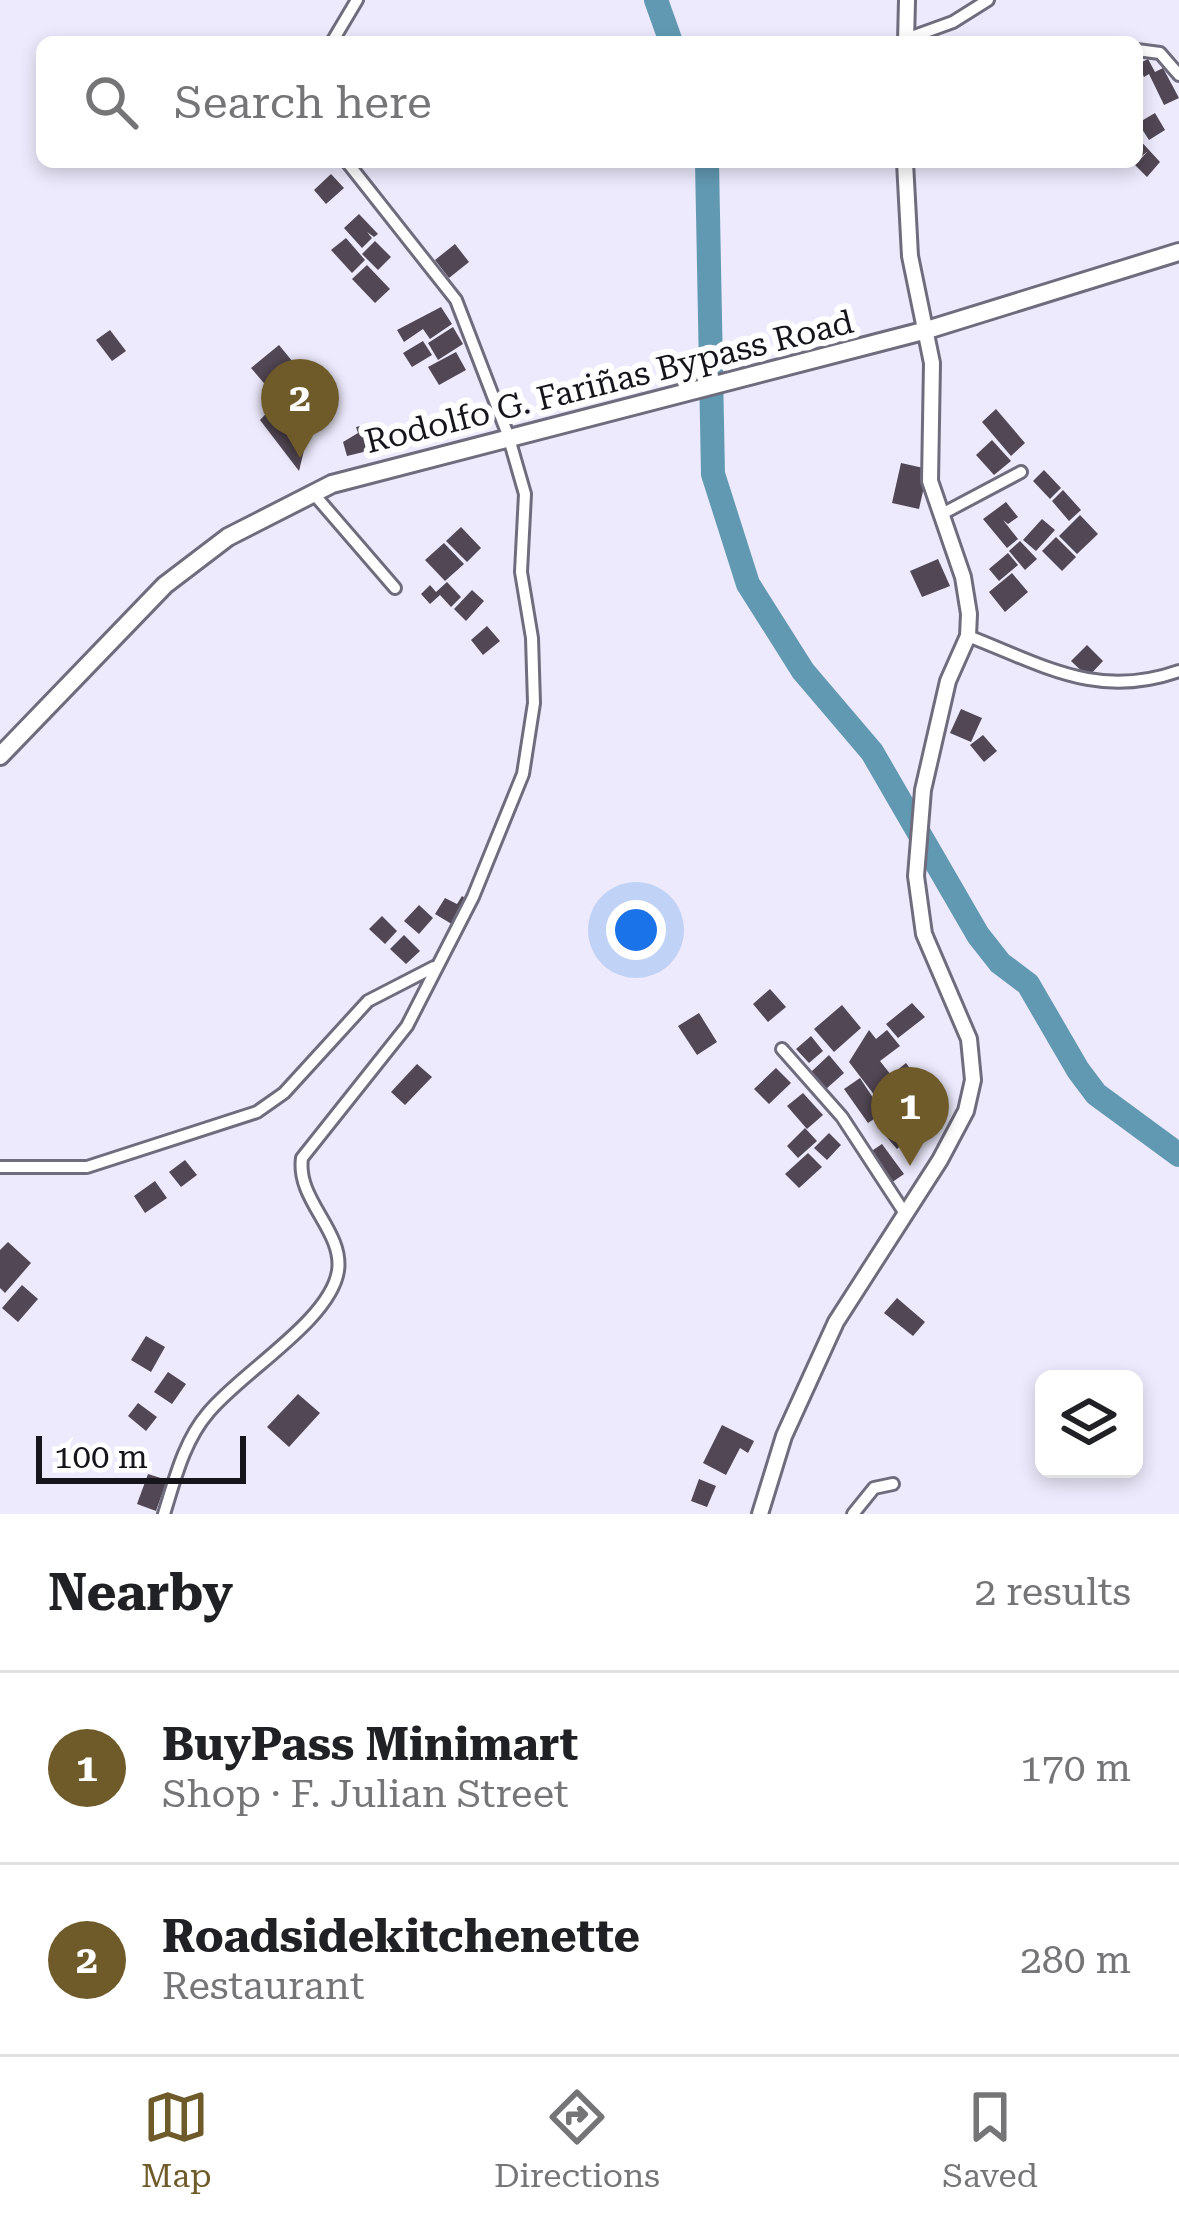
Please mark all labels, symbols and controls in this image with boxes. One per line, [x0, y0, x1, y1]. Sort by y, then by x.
search box [36, 36, 1143, 168]
icon: search [78, 69, 144, 135]
text: Search here [174, 76, 432, 129]
street label: Rodolfo G. Fariñas Bypass Road [361, 302, 857, 461]
pin: 2 [261, 359, 339, 458]
your location [606, 900, 666, 960]
pin: 1 [871, 1067, 949, 1166]
map controls [1035, 1370, 1143, 1478]
button: layers [1035, 1370, 1143, 1478]
scale bar [36, 1430, 246, 1483]
text: 100 m [54, 1437, 148, 1476]
text: Nearby [48, 1563, 233, 1622]
text: 2 results [974, 1569, 1131, 1615]
text: BuyPass Minimart [162, 1718, 578, 1771]
text: 1 [76, 1745, 98, 1791]
text: 170 m [1020, 1745, 1131, 1791]
text: Shop · F. Julian Street [162, 1771, 569, 1817]
text: Roadsidekitchenette [162, 1910, 640, 1963]
text: 2 [76, 1937, 98, 1983]
text: 280 m [1020, 1937, 1131, 1983]
text: Restaurant [162, 1963, 365, 2009]
tab: Map [141, 2084, 212, 2195]
tab: Directions [494, 2084, 660, 2195]
tab: Saved [942, 2084, 1038, 2195]

